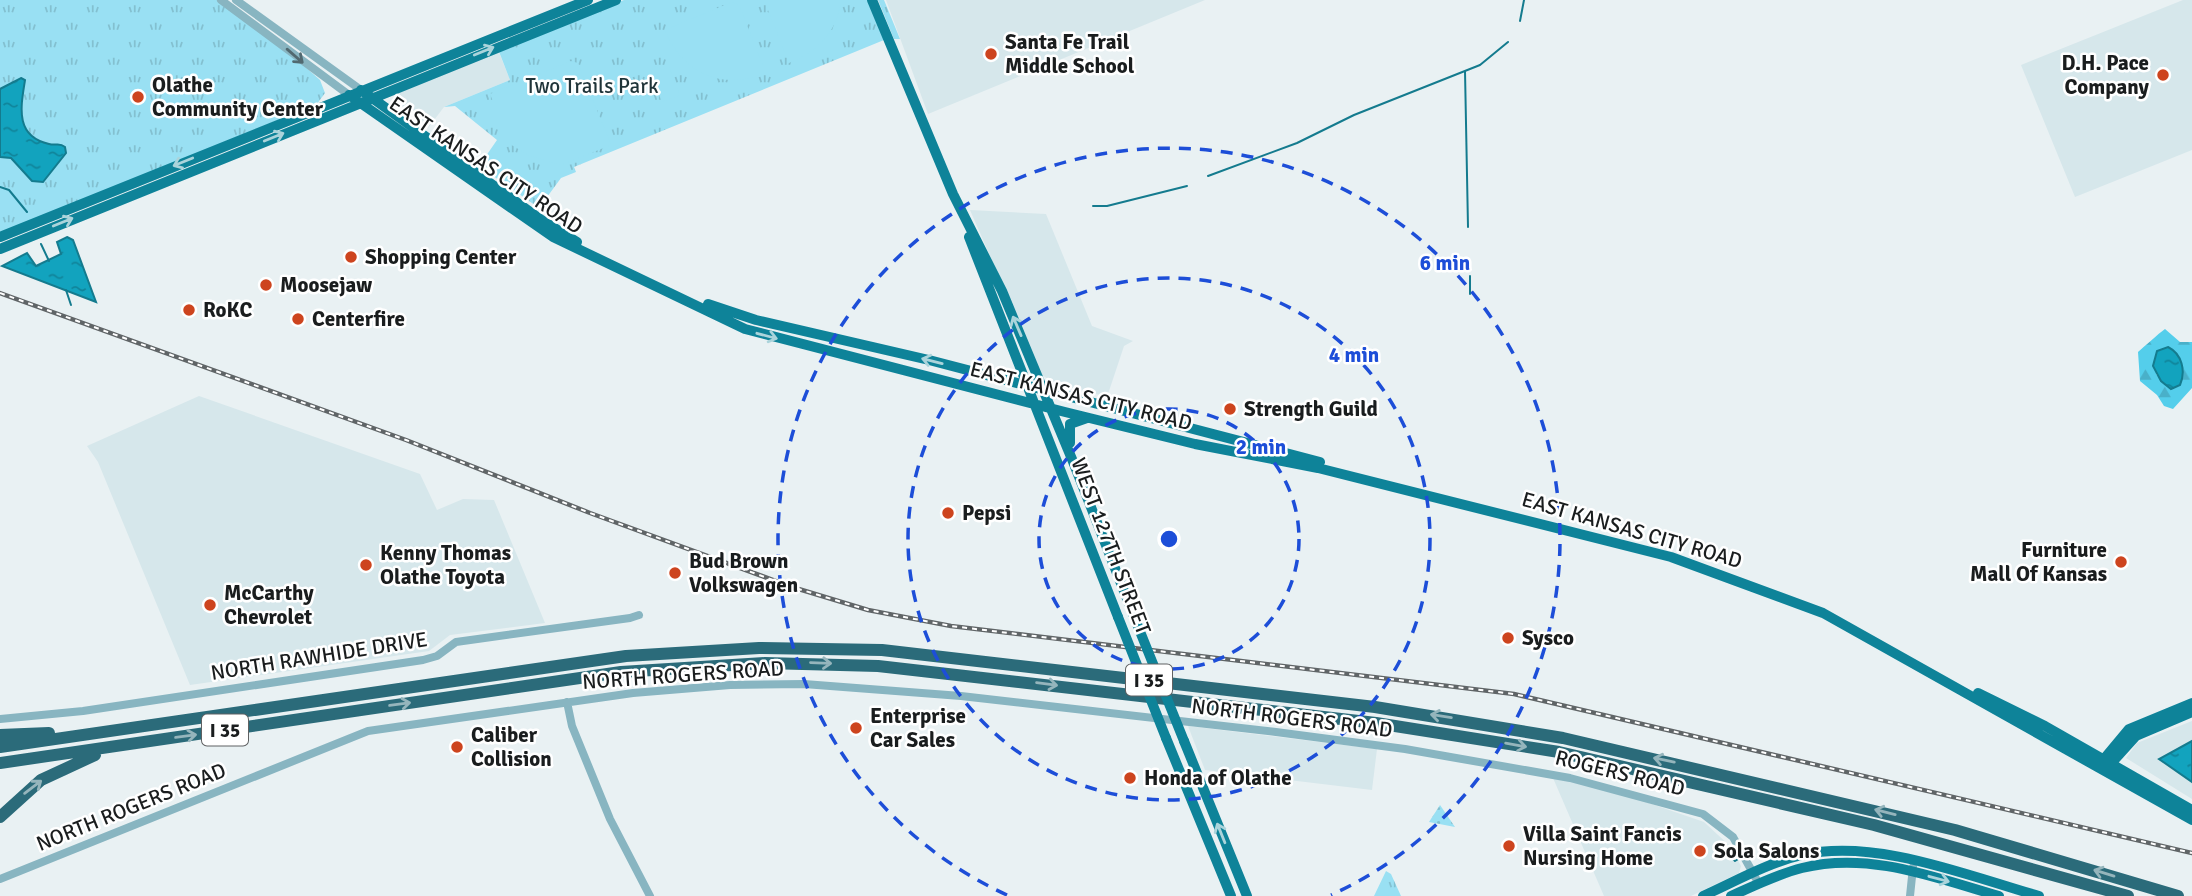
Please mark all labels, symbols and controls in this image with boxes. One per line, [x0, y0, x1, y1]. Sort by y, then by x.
place label: Santa Fe Trail Middle School [1005, 29, 1135, 79]
one-way arrow [473, 44, 495, 57]
marker: Santa Fe Trail Middle School [983, 46, 999, 62]
one-way arrow [286, 47, 304, 63]
place label: D.H. Pace Company [2061, 50, 2150, 100]
marker: D.H. Pace Company [2155, 67, 2171, 83]
place label: Olathe Community Center [152, 72, 324, 122]
park label: Two Trails Park [526, 73, 659, 99]
marker: Olathe Community Center [130, 89, 146, 105]
street label: EAST KANSAS CITY ROAD [384, 91, 588, 239]
one-way arrow [262, 129, 284, 142]
one-way arrow [173, 156, 195, 169]
one-way arrow [51, 214, 73, 227]
place label: Shopping Center [365, 244, 517, 270]
marker: Shopping Center [343, 249, 359, 265]
text: 6 min [1420, 250, 1470, 276]
place label: Moosejaw [280, 272, 372, 298]
marker: Moosejaw [258, 277, 274, 293]
place label: RoKC [203, 297, 252, 323]
marker: RoKC [181, 302, 197, 318]
place label: Centerfire [312, 306, 405, 332]
marker: Centerfire [290, 311, 306, 327]
one-way arrow [1010, 316, 1023, 338]
one-way arrow [755, 330, 778, 343]
text: 4 min [1329, 342, 1379, 368]
one-way arrow [921, 354, 944, 367]
street label: EAST KANSAS CITY ROAD [967, 356, 1195, 436]
place label: Strength Guild [1244, 396, 1378, 422]
marker: Strength Guild [1222, 401, 1238, 417]
text: 2 min [1236, 434, 1286, 460]
street label: WEST 127TH STREET [1065, 454, 1157, 639]
street label: EAST KANSAS CITY ROAD [1519, 486, 1745, 574]
place label: Pepsi [962, 500, 1011, 526]
marker: Pepsi [940, 505, 956, 521]
centre of rings [1157, 527, 1181, 551]
place label: Furniture Mall Of Kansas [1970, 537, 2107, 587]
place label: Kenny Thomas Olathe Toyota [380, 540, 511, 590]
place label: Bud Brown Volkswagen [689, 548, 798, 598]
marker: Furniture Mall Of Kansas [2113, 554, 2129, 570]
marker: Kenny Thomas Olathe Toyota [358, 557, 374, 573]
marker: Bud Brown Volkswagen [667, 565, 683, 581]
place label: McCarthy Chevrolet [224, 580, 314, 630]
marker: McCarthy Chevrolet [202, 597, 218, 613]
place label: Sysco [1522, 625, 1574, 651]
street label: NORTH RAWHIDE DRIVE [209, 626, 429, 686]
marker: Sysco [1500, 630, 1516, 646]
street label: NORTH ROGERS ROAD [581, 655, 785, 695]
one-way arrow [809, 657, 832, 670]
road number: I 35 [1126, 664, 1172, 695]
one-way arrow [1036, 677, 1058, 690]
street label: NORTH ROGERS ROAD [1190, 693, 1394, 743]
one-way arrow [388, 697, 411, 710]
place label: Enterprise Car Sales [870, 703, 966, 753]
one-way arrow [1430, 709, 1452, 722]
road number: I 35 [202, 715, 248, 746]
marker: Enterprise Car Sales [848, 720, 864, 736]
place label: Caliber Collision [471, 722, 552, 772]
one-way arrow [174, 729, 197, 742]
one-way arrow [1504, 738, 1527, 752]
marker: Caliber Collision [449, 739, 465, 755]
street label: ROGERS ROAD [1552, 744, 1688, 802]
one-way arrow [1653, 752, 1676, 766]
street label: NORTH ROGERS ROAD [32, 757, 230, 857]
place label: Honda of Olathe [1144, 765, 1292, 791]
marker: Honda of Olathe [1122, 770, 1138, 786]
one-way arrow [23, 779, 41, 794]
one-way arrow [1874, 805, 1897, 819]
place label: Villa Saint Fancis Nursing Home [1523, 821, 1682, 871]
one-way arrow [1213, 823, 1226, 844]
marker: Villa Saint Fancis Nursing Home [1501, 838, 1517, 854]
place label: Sola Salons [1714, 838, 1819, 864]
marker: Sola Salons [1692, 843, 1708, 859]
one-way arrow [2094, 865, 2116, 878]
one-way arrow [1927, 873, 1950, 886]

